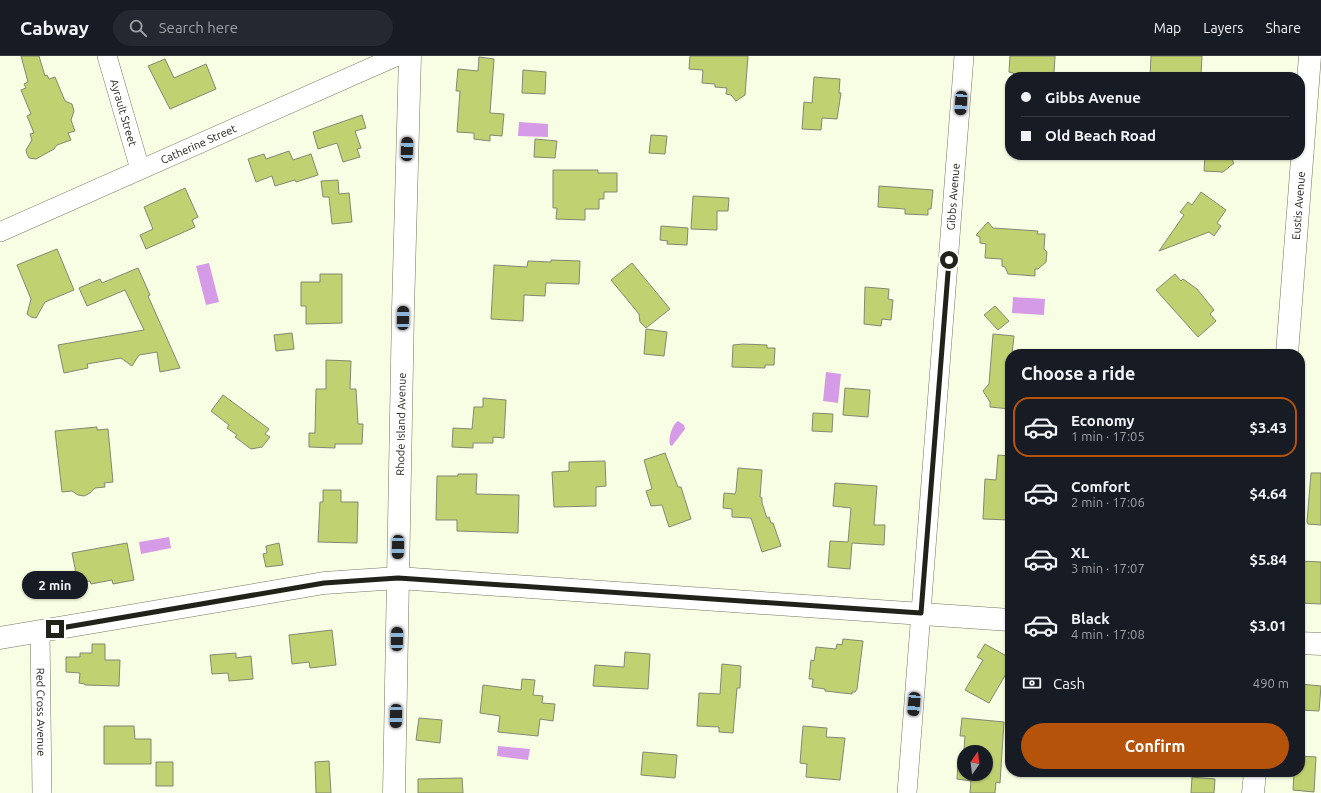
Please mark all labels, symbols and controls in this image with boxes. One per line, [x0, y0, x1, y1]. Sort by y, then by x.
search box [113, 10, 393, 46]
text: Cabway [20, 17, 89, 39]
icon: search [127, 17, 149, 39]
text: Search here [159, 19, 238, 36]
text: Map [1154, 20, 1181, 36]
text: Layers [1203, 20, 1243, 36]
text: Share [1265, 20, 1301, 36]
street label: Ayrault Street [108, 78, 139, 148]
text: Gibbs Avenue [1045, 89, 1141, 106]
car [954, 91, 968, 115]
street label: Catherine Street [159, 122, 239, 166]
text: Old Beach Road [1045, 127, 1156, 144]
car [401, 137, 413, 161]
street label: Gibbs Avenue [945, 163, 962, 231]
street label: Eustis Avenue [1290, 171, 1307, 240]
route start [940, 251, 958, 269]
car [397, 306, 409, 330]
text: Choose a ride [1021, 363, 1135, 383]
street label: Rhode Island Avenue [394, 372, 408, 476]
icon: car [1023, 409, 1059, 445]
text: Economy [1071, 412, 1135, 429]
text: $3.43 [1249, 419, 1287, 436]
text: 1 min · 17:05 [1071, 429, 1145, 443]
icon: car [1023, 475, 1059, 511]
text: Comfort [1071, 478, 1130, 495]
text: $4.64 [1249, 485, 1287, 502]
text: 2 min · 17:06 [1071, 495, 1145, 509]
car [392, 535, 404, 559]
icon: car [1023, 541, 1059, 577]
text: XL [1071, 544, 1089, 561]
text: $5.84 [1249, 551, 1287, 568]
text: 3 min · 17:07 [1071, 561, 1145, 575]
callout: 2 min [22, 571, 88, 599]
text: 2 min [39, 578, 71, 592]
icon: car [1023, 607, 1059, 643]
text: Black [1071, 610, 1110, 627]
text: $3.01 [1249, 617, 1287, 634]
route end [46, 620, 64, 638]
car [391, 627, 403, 651]
text: 4 min · 17:08 [1071, 627, 1145, 641]
street label: Red Cross Avenue [34, 668, 48, 756]
icon: cash [1021, 672, 1043, 694]
text: Cash [1053, 675, 1085, 692]
text: 490 m [1253, 676, 1289, 690]
car [907, 692, 921, 716]
car [390, 704, 402, 728]
button: Confirm [1021, 723, 1289, 769]
north arrow [957, 745, 993, 781]
map controls [957, 745, 993, 781]

